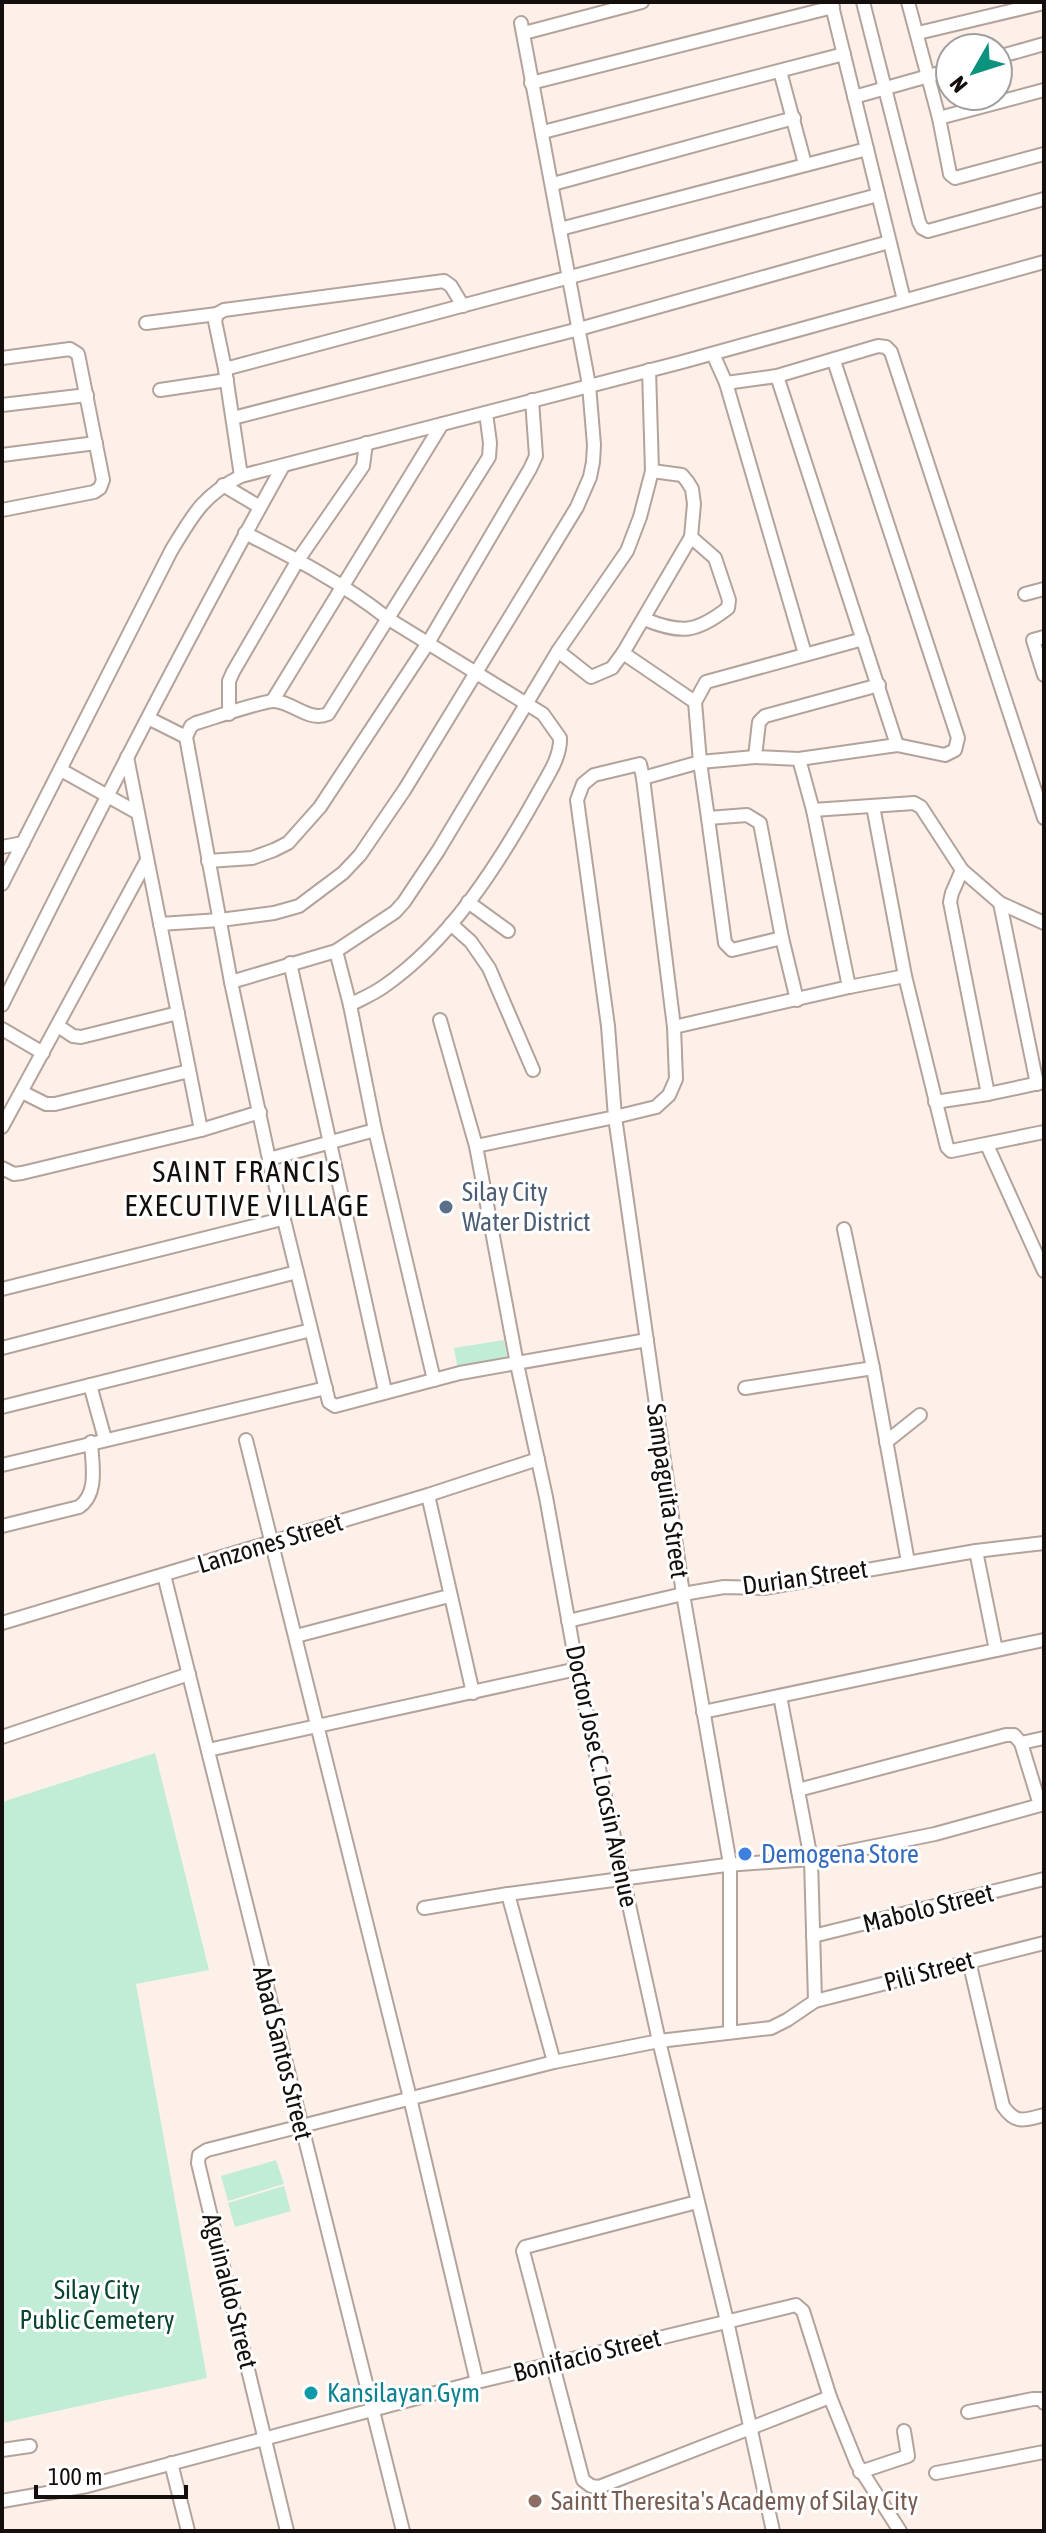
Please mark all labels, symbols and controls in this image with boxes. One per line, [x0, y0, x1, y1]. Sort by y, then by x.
north arrow [934, 32, 1014, 112]
text: N [944, 71, 973, 98]
district label: SAINT FRANCIS EXECUTIVE VILLAGE [124, 1154, 370, 1222]
place label: Silay City Water District [462, 1177, 590, 1237]
marker: Silay City Water District [437, 1198, 455, 1216]
street label: Sampaguita Street [641, 1402, 695, 1580]
street label: Lanzones Street [194, 1507, 346, 1579]
street label: Durian Street [740, 1553, 870, 1601]
street label: Doctor Jose C. Locsin Avenue [560, 1642, 644, 1910]
place label: Demogena Store [761, 1839, 919, 1869]
marker: Demogena Store [736, 1845, 754, 1863]
street label: Mabolo Street [860, 1877, 996, 1939]
street label: Pili Street [881, 1945, 977, 1997]
street label: Abad Santos Street [247, 1963, 319, 2143]
street label: Aguinaldo Street [196, 2210, 264, 2372]
park label: Silay City Public Cemetery [19, 2275, 175, 2335]
street label: Bonifacio Street [510, 2322, 664, 2388]
place label: Kansilayan Gym [327, 2378, 480, 2408]
marker: Kansilayan Gym [302, 2384, 320, 2402]
scale bar [36, 2449, 186, 2499]
text: 100 m [48, 2463, 102, 2490]
place label: Saintt Theresita's Academy of Silay City [551, 2486, 919, 2516]
marker: Saintt Theresita's Academy of Silay City [526, 2492, 544, 2510]

